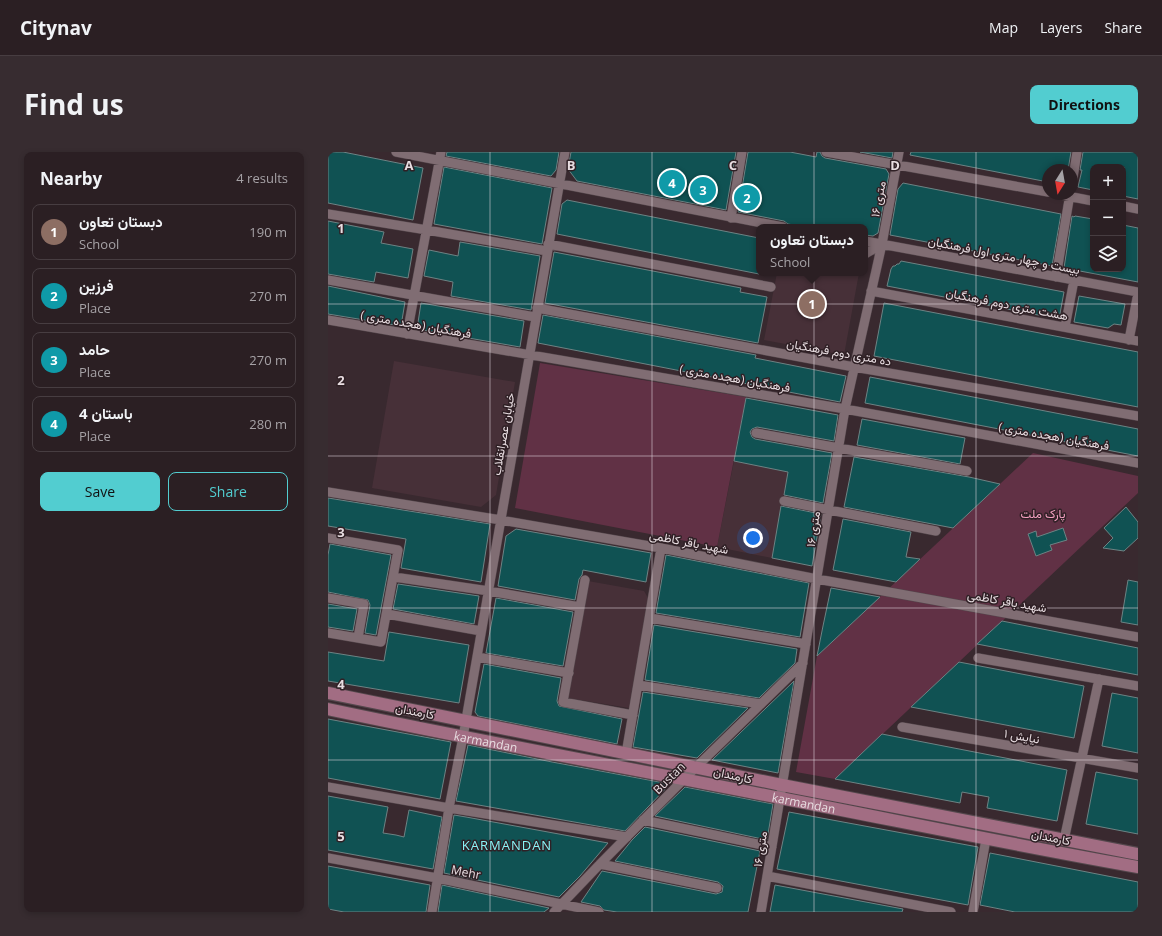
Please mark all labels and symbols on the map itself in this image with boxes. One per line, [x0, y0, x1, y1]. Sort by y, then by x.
text: A [405, 156, 414, 174]
text: B [567, 156, 576, 174]
text: C [729, 156, 737, 174]
text: D [890, 156, 900, 174]
north arrow [1042, 164, 1078, 200]
pin: 4 [659, 168, 685, 198]
pin: 3 [690, 175, 716, 205]
street label: ۱۶ متری [866, 180, 890, 218]
pin: 2 [734, 183, 760, 213]
text: 1 [337, 219, 345, 237]
street label: بیست و چهار متری اول فرهنگیان [927, 232, 1081, 278]
street label: هشت متری دوم فرهنگیان [944, 284, 1070, 324]
pin: 1 [799, 289, 825, 319]
street label: فرهنگیان (هجده متری ) [359, 306, 473, 342]
street label: ده متری دوم فرهنگیان [785, 334, 893, 370]
street label: فرهنگیان (هجده متری ) [678, 360, 792, 396]
text: 2 [337, 371, 345, 389]
street label: خیابان عصرانقلاب [487, 391, 519, 477]
street label: فرهنگیان (هجده متری ) [997, 418, 1111, 454]
park label: پارک ملت [1021, 505, 1066, 522]
street label: ۱۶ متری [802, 510, 824, 548]
text: 3 [337, 523, 345, 541]
street label: شهید باقر کاظمی [648, 526, 730, 558]
your location [743, 528, 763, 548]
street label: شهید باقر کاظمی [966, 586, 1048, 616]
text: 4 [337, 675, 345, 693]
street label: کارمندان [394, 699, 436, 723]
street label: نیایش ۱ [1003, 724, 1041, 748]
street label: karmandan [453, 727, 519, 756]
street label: Bustan [649, 758, 689, 798]
street label: کارمندان [712, 763, 754, 787]
street label: karmandan [771, 788, 837, 817]
street label: کارمندان [1030, 825, 1072, 849]
text: 5 [337, 827, 345, 845]
street label: ۱۶ متری [749, 830, 771, 868]
district label: KARMANDAN [462, 836, 552, 854]
street label: Mehr [450, 861, 482, 883]

